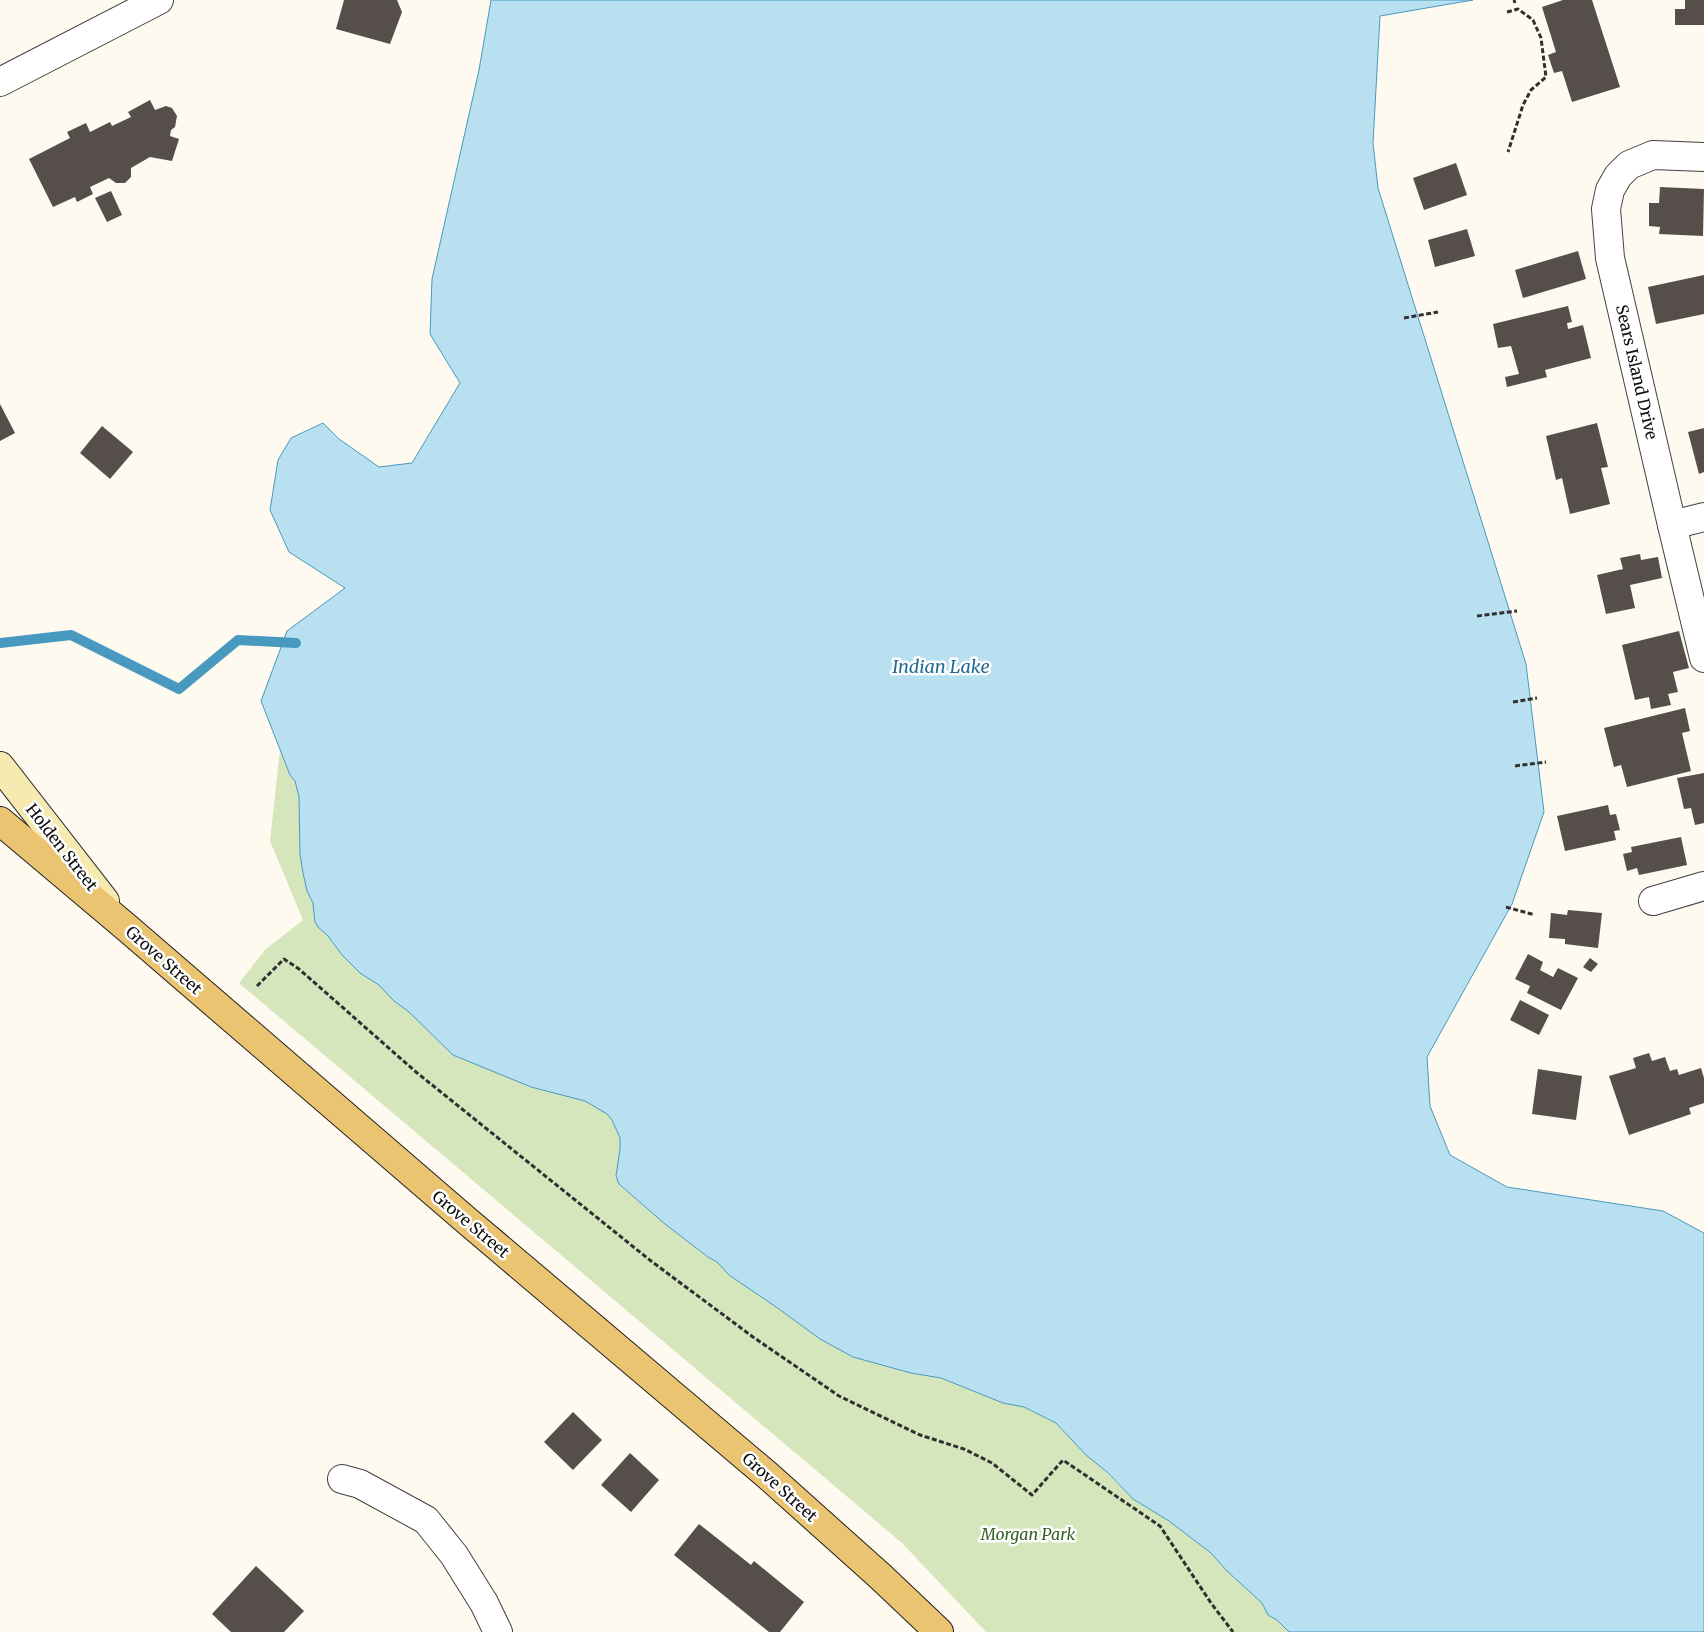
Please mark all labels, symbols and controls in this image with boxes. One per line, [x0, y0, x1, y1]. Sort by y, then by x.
street label: Sears Island Drive [1612, 303, 1662, 441]
water label: Indian Lake [892, 655, 990, 678]
street label: Holden Street [22, 799, 103, 895]
street label: Grove Street [122, 922, 207, 999]
street label: Grove Street [428, 1186, 514, 1262]
street label: Grove Street [738, 1448, 822, 1526]
park label: Morgan Park [980, 1524, 1075, 1544]

